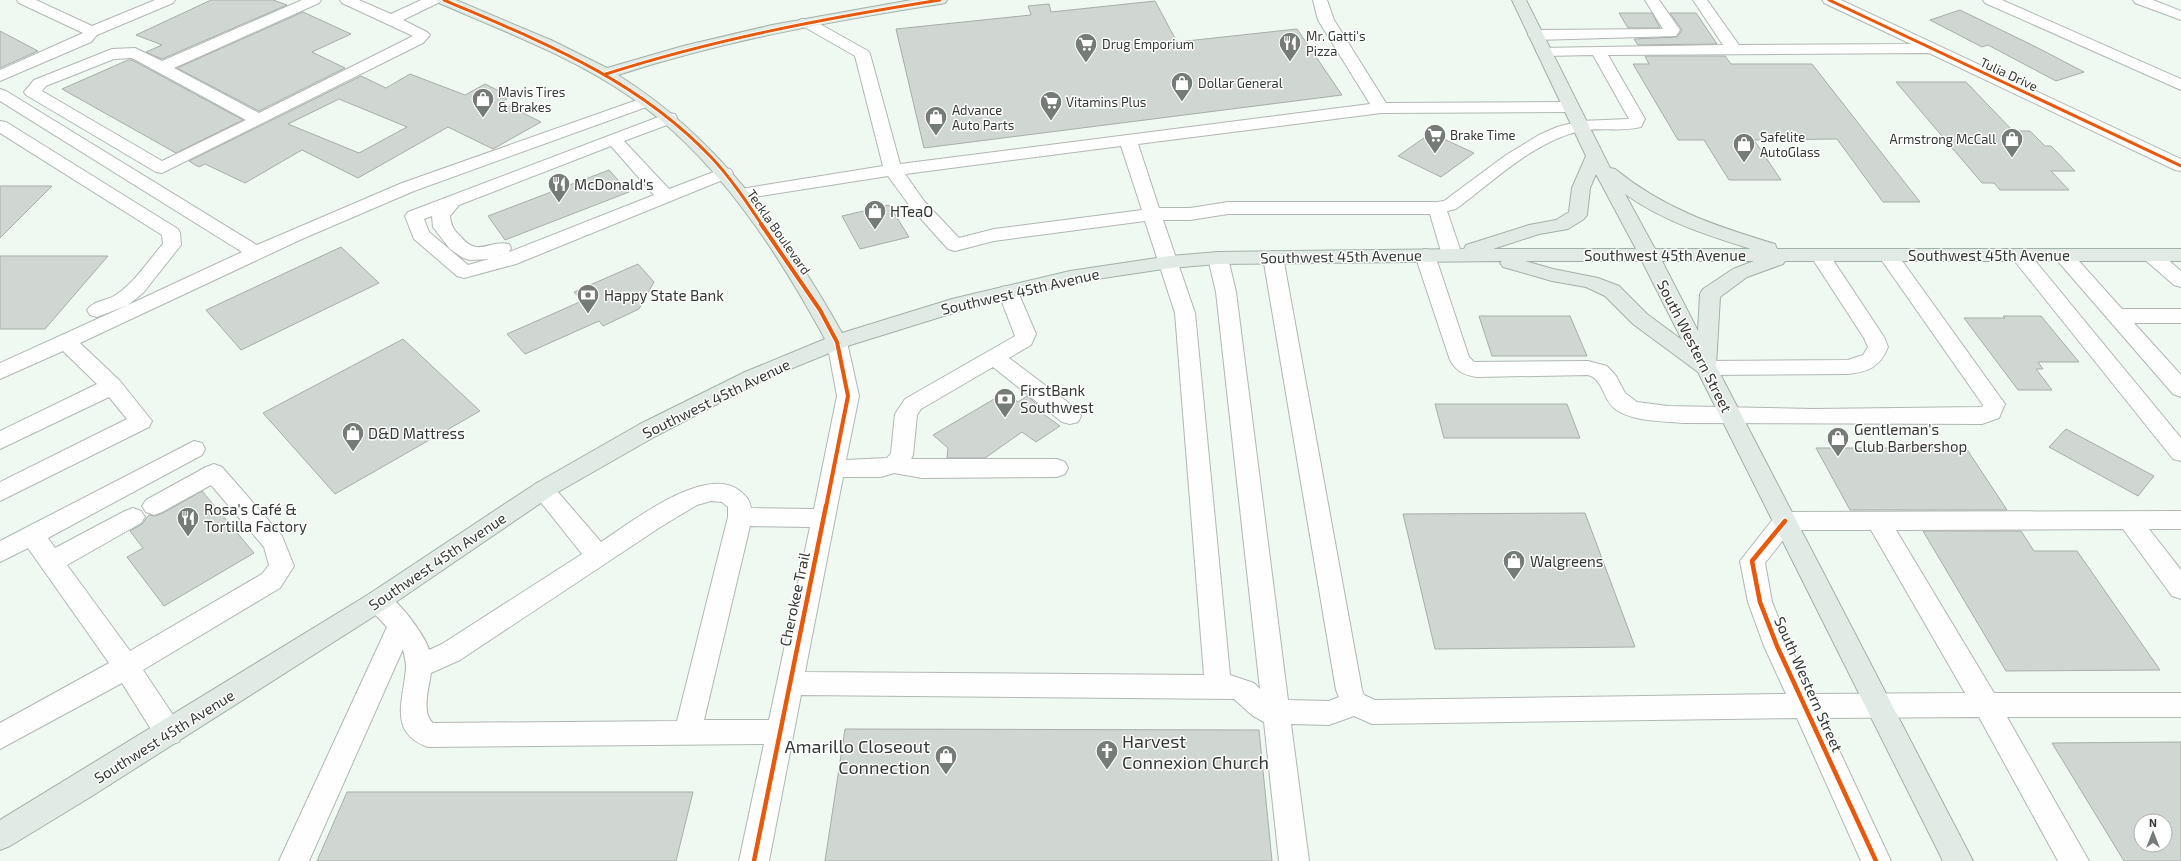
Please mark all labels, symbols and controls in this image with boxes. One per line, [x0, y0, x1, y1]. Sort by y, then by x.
place label: Mr. Gatti's Pizza [1306, 28, 1366, 59]
restaurant icon: Mr. Gatti's Pizza [1277, 30, 1303, 63]
supermarket icon: Drug Emporium [1073, 31, 1099, 64]
place label: Drug Emporium [1102, 36, 1194, 52]
street label: Tulia Drive [1978, 54, 2040, 94]
shop icon: Dollar General [1169, 70, 1195, 103]
place label: Dollar General [1198, 75, 1283, 91]
place label: Mavis Tires & Brakes [498, 84, 565, 115]
shop icon: Mavis Tires & Brakes [470, 86, 496, 119]
supermarket icon: Vitamins Plus [1038, 89, 1064, 122]
place label: Vitamins Plus [1066, 94, 1146, 110]
place label: Advance Auto Parts [952, 102, 1014, 133]
shop icon: Advance Auto Parts [923, 104, 949, 137]
supermarket icon: Brake Time [1422, 122, 1448, 155]
shop icon: Armstrong McCall [1999, 126, 2025, 159]
place label: Brake Time [1450, 127, 1516, 143]
place label: Safelite AutoGlass [1760, 129, 1820, 160]
shop icon: Safelite AutoGlass [1731, 131, 1757, 164]
place label: Armstrong McCall [1890, 131, 1996, 147]
restaurant icon: McDonald's [546, 171, 572, 204]
place label: McDonald's [574, 175, 654, 193]
street label: Teckla Boulevard [744, 186, 814, 278]
shop icon: HTeaO [862, 198, 888, 231]
place label: HTeaO [890, 202, 933, 220]
street label: Southwest 45th Avenue [1260, 246, 1422, 266]
street label: Southwest 45th Avenue [1584, 246, 1746, 264]
street label: Southwest 45th Avenue [1908, 246, 2070, 264]
street label: Southwest 45th Avenue [939, 264, 1101, 318]
street label: South Western Street [1654, 277, 1736, 415]
bank icon: Happy State Bank [575, 282, 601, 315]
place label: Happy State Bank [604, 286, 724, 304]
street label: Southwest 45th Avenue [639, 354, 793, 442]
place label: FirstBank Southwest [1020, 381, 1094, 416]
bank icon: FirstBank Southwest [992, 386, 1018, 419]
shop icon: D&D Mattress [340, 420, 366, 453]
place label: Gentleman's Club Barbershop [1854, 420, 1967, 455]
place label: D&D Mattress [368, 424, 465, 442]
shop icon: Gentleman's Club Barbershop [1825, 425, 1851, 458]
place label: Rosa's Café & Tortilla Factory [204, 500, 307, 535]
restaurant icon: Rosa's Café & Tortilla Factory [175, 505, 201, 538]
street label: Southwest 45th Avenue [365, 508, 509, 614]
shop icon: Walgreens [1501, 548, 1527, 581]
street label: Cherokee Trail [775, 550, 813, 648]
place label: Walgreens [1530, 552, 1603, 570]
street label: South Western Street [1771, 614, 1847, 755]
street label: Southwest 45th Avenue [91, 685, 237, 787]
place label: Harvest Connexion Church [1122, 730, 1269, 773]
place label: Amarillo Closeout Connection [785, 735, 930, 778]
church icon: Harvest Connexion Church [1094, 738, 1120, 771]
shop icon: Amarillo Closeout Connection [933, 743, 959, 776]
north arrow [2133, 813, 2173, 853]
text: N [2149, 816, 2157, 829]

